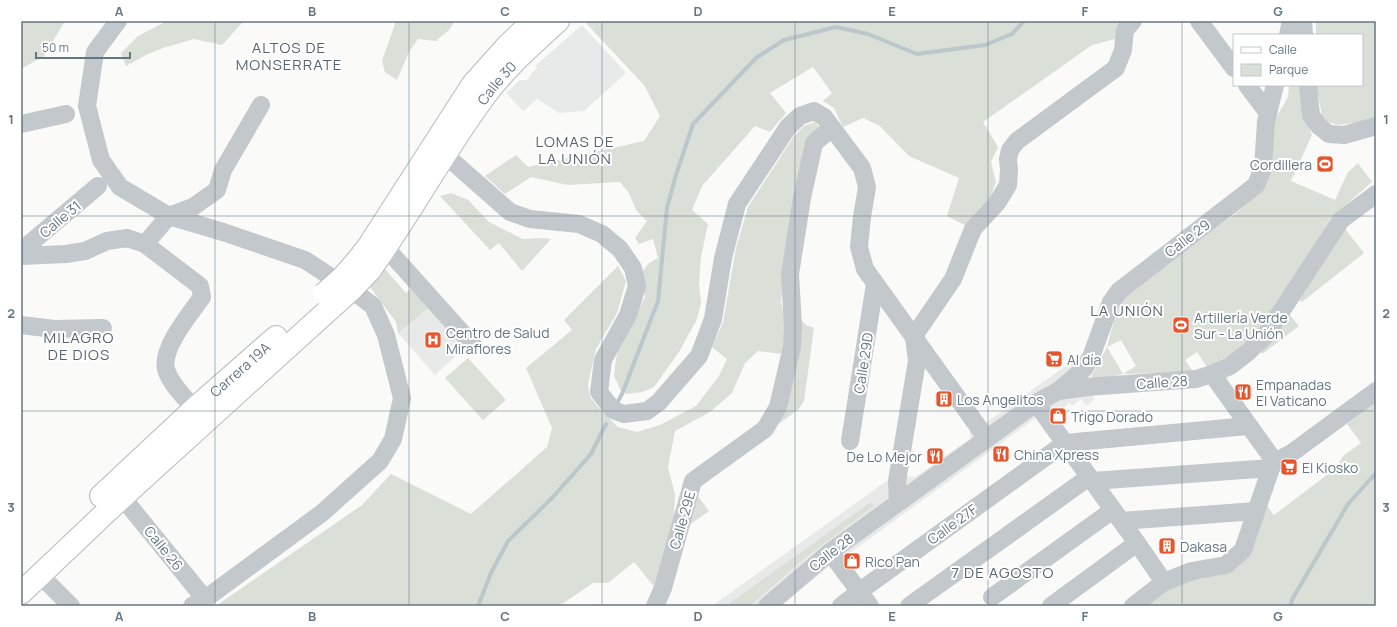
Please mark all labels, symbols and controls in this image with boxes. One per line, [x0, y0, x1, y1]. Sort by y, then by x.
text: A [115, 2, 124, 20]
text: B [308, 2, 316, 20]
text: C [500, 2, 510, 20]
text: D [693, 2, 703, 20]
text: E [888, 2, 896, 20]
text: F [1082, 2, 1089, 20]
text: G [1273, 2, 1283, 20]
scale bar [36, 34, 130, 60]
legend [1233, 34, 1363, 86]
district label: ALTOS DE MONSERRATE [236, 37, 342, 75]
text: 50 m [42, 39, 69, 56]
text: Calle [1269, 41, 1297, 58]
street label: Calle 30 [472, 57, 520, 108]
text: Parque [1269, 61, 1308, 78]
text: 1 [8, 110, 14, 128]
text: 1 [1383, 110, 1389, 128]
district label: LOMAS DE LA UNIÓN [536, 131, 614, 169]
sports icon: Cordillera [1315, 154, 1335, 174]
place label: Cordillera [1250, 155, 1312, 174]
street label: Calle 31 [35, 196, 85, 242]
street label: Calle 29 [1161, 215, 1213, 261]
district label: LA UNIÓN [1090, 300, 1164, 321]
text: 2 [7, 304, 15, 322]
text: 2 [1382, 304, 1390, 322]
place label: Artillería Verde Sur - La Unión [1194, 308, 1288, 343]
sports icon: Artillería Verde Sur - La Unión [1171, 315, 1191, 335]
place label: Centro de Salud Miraflores [446, 323, 549, 358]
district label: MILAGRO DE DIOS [44, 327, 114, 365]
hospital icon: Centro de Salud Miraflores [423, 330, 443, 350]
street label: Calle 29D [849, 331, 877, 395]
street label: Carrera 19A [205, 337, 274, 401]
supermarket icon: Al día [1044, 349, 1064, 369]
place label: Al día [1067, 350, 1101, 369]
street label: Calle 28 [1136, 371, 1188, 393]
place label: Empanadas El Vaticano [1256, 375, 1331, 410]
restaurant icon: Empanadas El Vaticano [1233, 382, 1253, 402]
building icon: Los Angelitos [934, 389, 954, 409]
place label: Los Angelitos [957, 390, 1044, 409]
shop icon: Trigo Dorado [1048, 406, 1068, 426]
place label: Trigo Dorado [1071, 407, 1153, 426]
restaurant icon: China Xpress [991, 444, 1011, 464]
place label: China Xpress [1014, 445, 1099, 464]
restaurant icon: De Lo Mejor [925, 446, 945, 466]
place label: De Lo Mejor [847, 447, 922, 466]
supermarket icon: El Kiosko [1279, 457, 1299, 477]
place label: El Kiosko [1302, 458, 1358, 477]
street label: Calle 29E [665, 489, 699, 551]
text: 3 [7, 498, 15, 516]
text: 3 [1382, 498, 1390, 516]
street label: Calle 27F [923, 499, 981, 549]
street label: Calle 26 [140, 522, 188, 574]
street label: Calle 28 [805, 529, 857, 575]
building icon: Dakasa [1157, 536, 1177, 556]
place label: Dakasa [1180, 537, 1227, 556]
shop icon: Rico Pan [842, 551, 862, 571]
place label: Rico Pan [865, 552, 920, 571]
district label: 7 DE AGOSTO [952, 562, 1054, 583]
text: A [115, 607, 124, 625]
text: B [308, 607, 316, 625]
text: C [500, 607, 510, 625]
text: D [693, 607, 703, 625]
text: E [888, 607, 896, 625]
text: F [1082, 607, 1089, 625]
text: G [1273, 607, 1283, 625]

